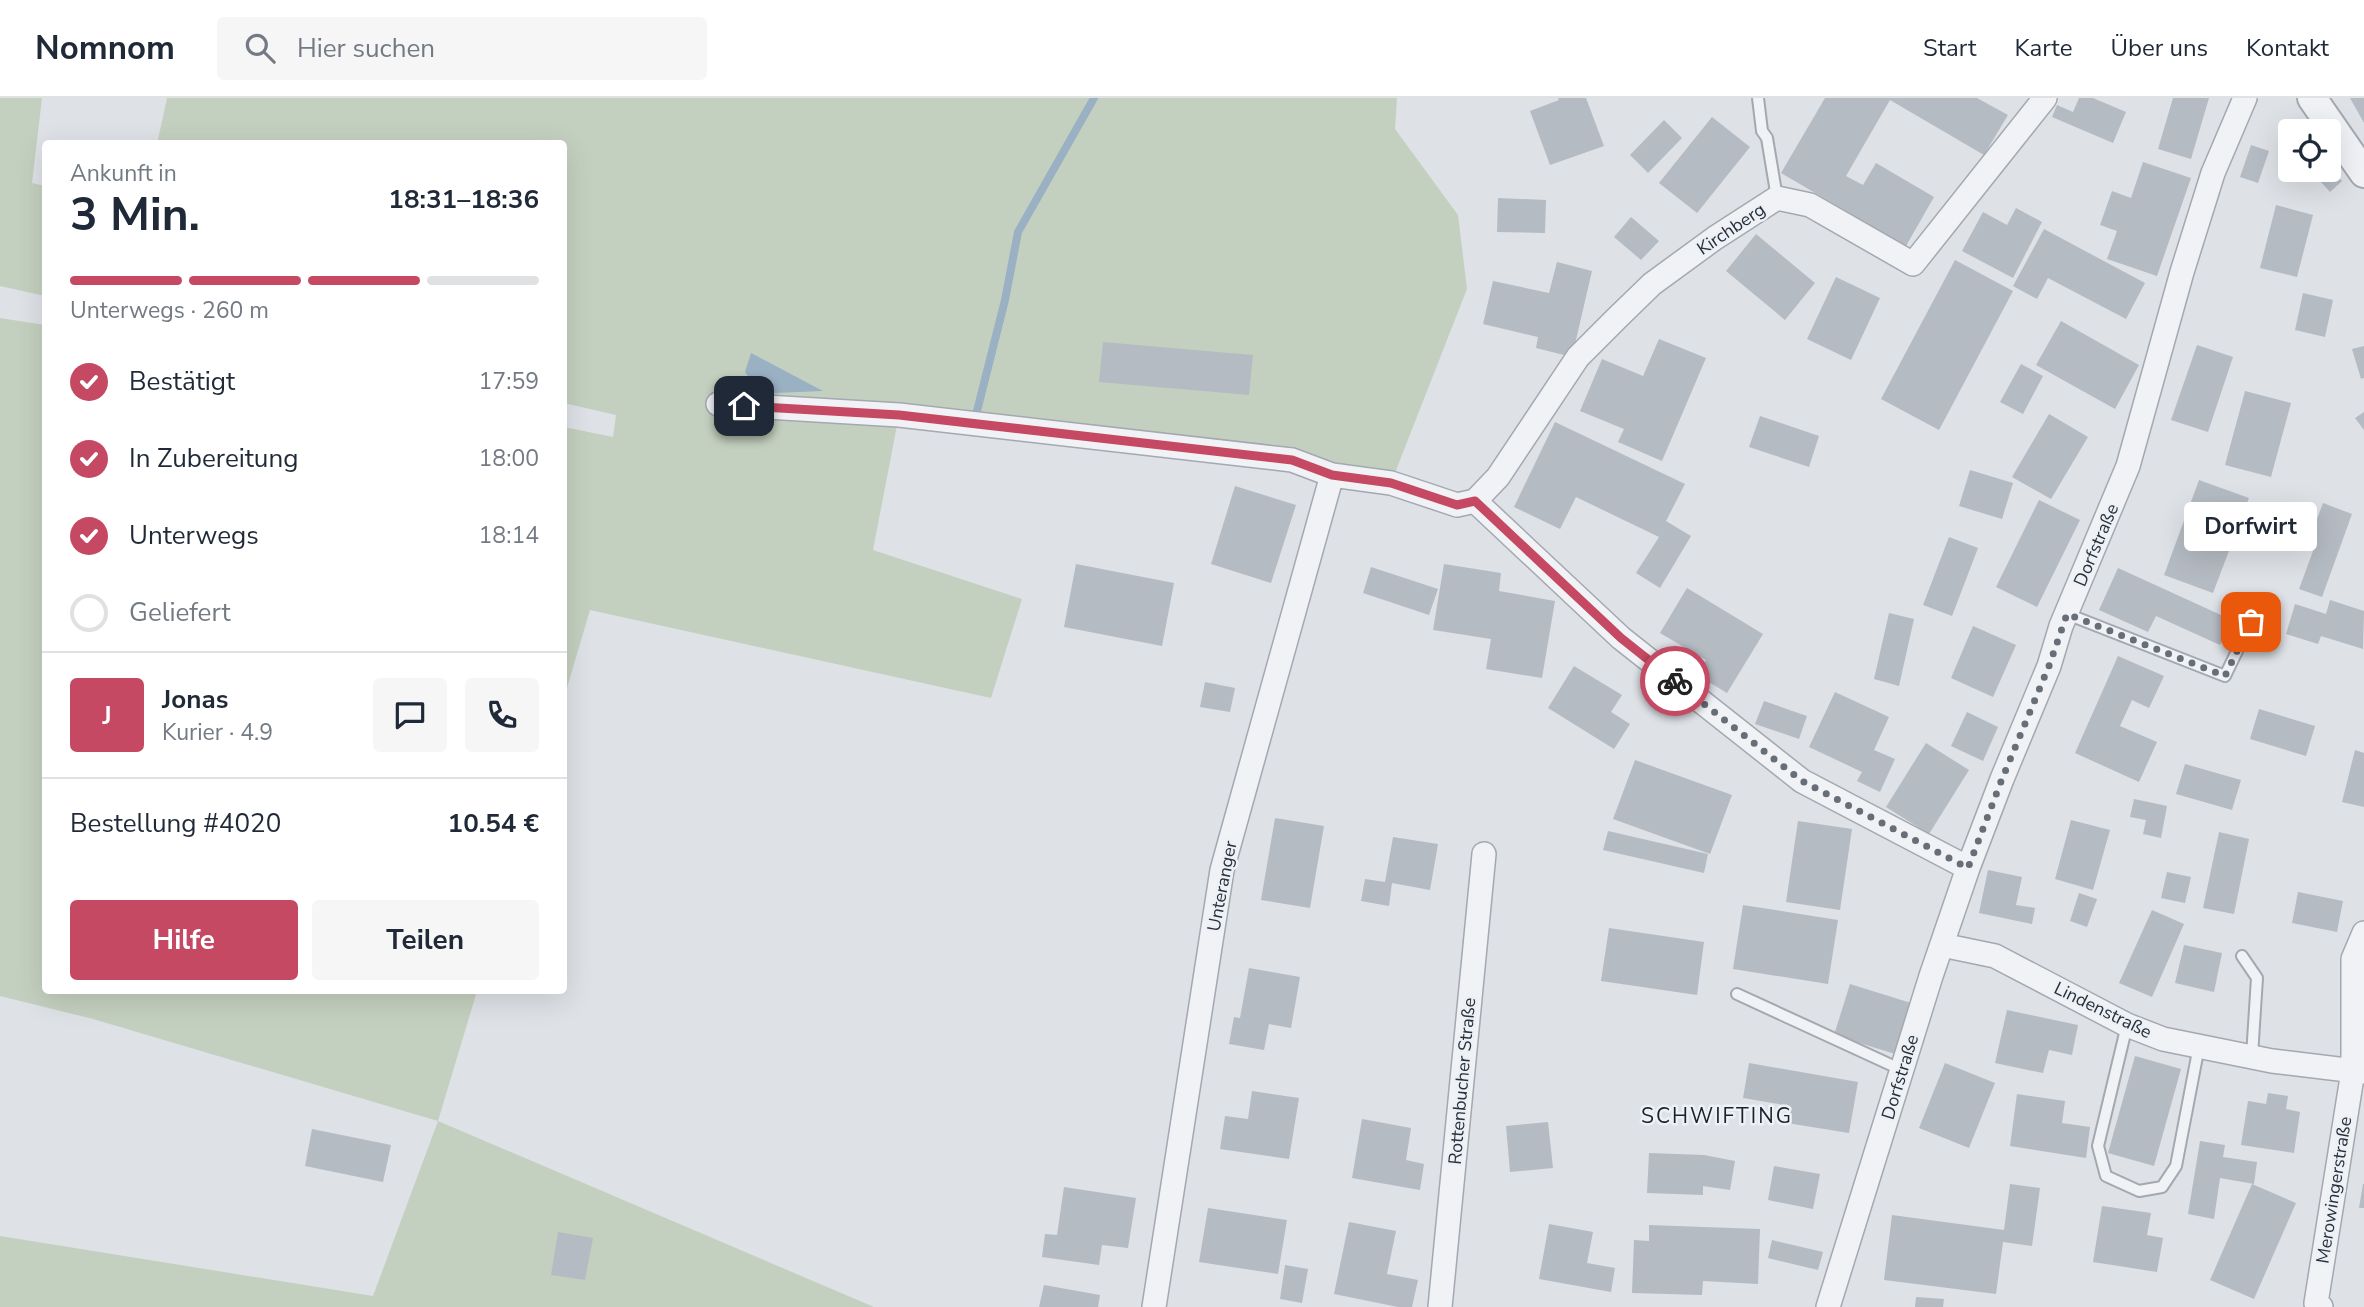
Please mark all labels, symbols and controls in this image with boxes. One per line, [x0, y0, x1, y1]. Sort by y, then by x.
search box [217, 17, 707, 80]
text: Nomnom [35, 26, 175, 71]
icon: search [241, 29, 279, 67]
text: Hier suchen [297, 31, 435, 66]
text: Start [1923, 32, 1976, 64]
text: Karte [2014, 32, 2072, 64]
text: Über uns [2110, 32, 2208, 64]
text: Kontakt [2246, 32, 2329, 64]
map controls [2278, 119, 2341, 182]
button: locate [2278, 119, 2341, 182]
text: Ankunft in [70, 158, 177, 189]
text: 18:31–18:36 [388, 182, 539, 217]
text: 3 Min. [70, 183, 200, 246]
street label: Kirchberg [1692, 197, 1770, 261]
text: Unterwegs · 260 m [70, 295, 269, 326]
icon: check [70, 363, 108, 401]
text: Bestätigt [129, 364, 235, 399]
text: 17:59 [479, 366, 539, 397]
pin [714, 376, 774, 436]
icon: home [725, 387, 763, 425]
icon: check [70, 440, 108, 478]
text: In Zubereitung [129, 441, 298, 476]
text: 18:00 [479, 443, 539, 474]
street label: Dorfstraße [2068, 500, 2124, 590]
callout: Dorfwirt [2184, 503, 2318, 552]
text: Dorfwirt [2204, 511, 2297, 542]
icon: check [70, 517, 108, 555]
text: Unterwegs [129, 518, 259, 553]
text: 18:14 [479, 520, 539, 551]
pin [2221, 592, 2281, 652]
text: Geliefert [129, 595, 230, 630]
icon: bag [2232, 603, 2270, 641]
courier [1640, 646, 1710, 716]
icon: bike [1656, 662, 1694, 700]
button: chat [373, 678, 447, 752]
button: phone [465, 678, 539, 752]
text: Jonas [162, 682, 228, 717]
text: J [102, 698, 112, 733]
text: Kurier · 4.9 [162, 717, 273, 748]
text: Bestellung #4020 [70, 806, 281, 841]
text: 10.54 € [448, 806, 539, 841]
street label: Unteranger [1201, 838, 1243, 933]
button: Hilfe [70, 900, 298, 980]
button: Teilen [312, 900, 539, 980]
street label: Lindenstraße [2050, 976, 2156, 1044]
street label: Rottenbucher Straße [1443, 997, 1481, 1165]
street label: Dorfstraße [1876, 1032, 1924, 1122]
district label: SCHWIFTING [1641, 1102, 1793, 1130]
street label: Merowingerstraße [2311, 1115, 2357, 1265]

